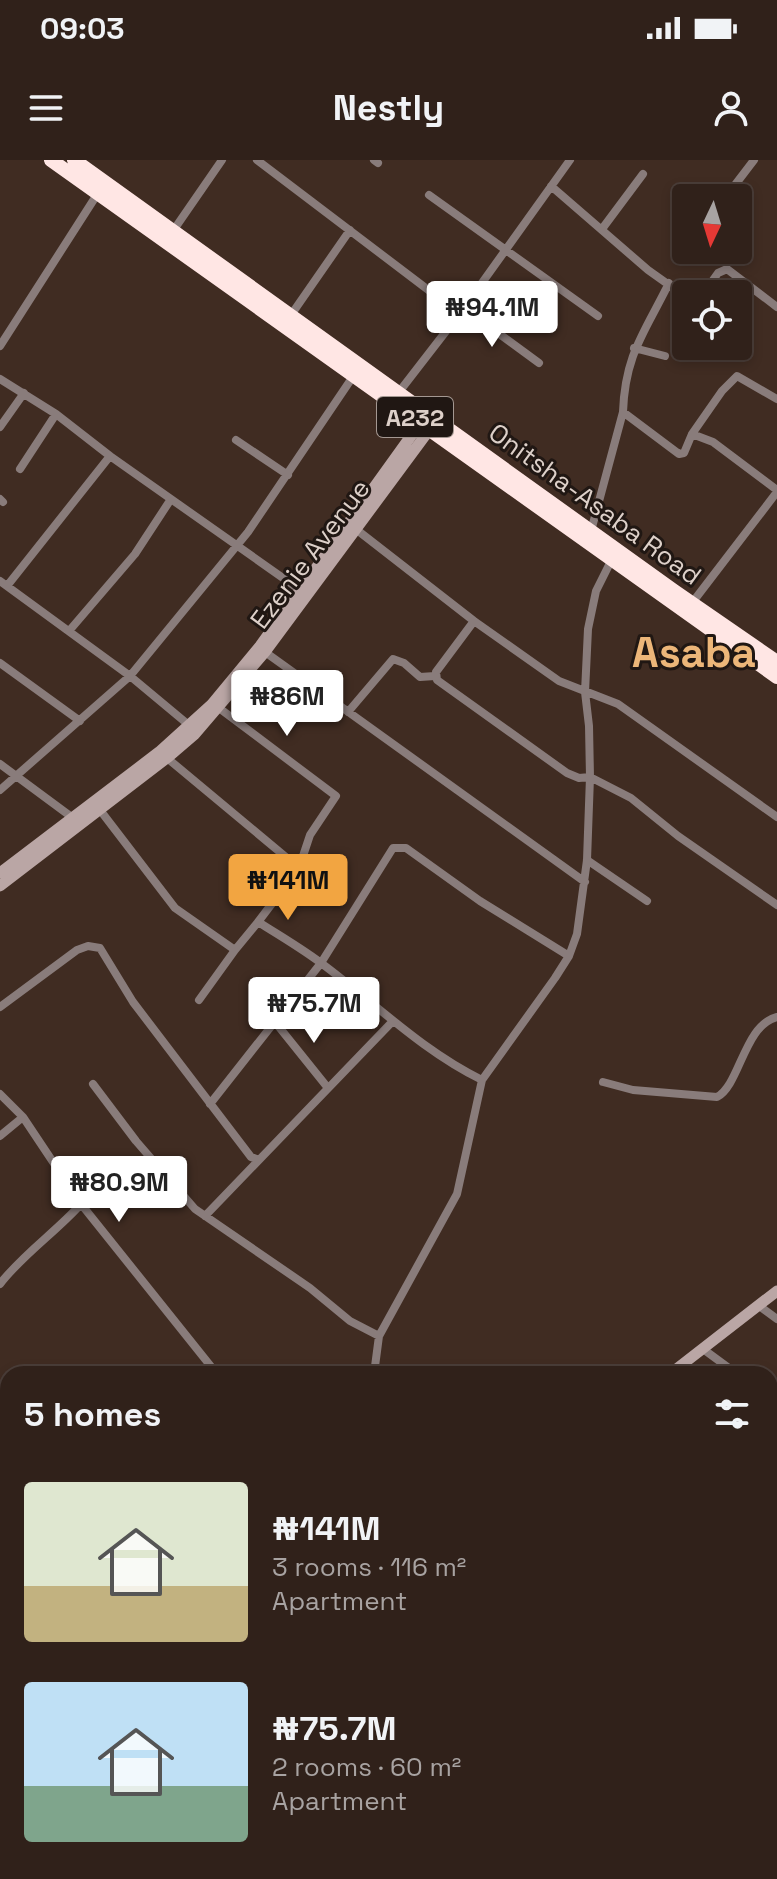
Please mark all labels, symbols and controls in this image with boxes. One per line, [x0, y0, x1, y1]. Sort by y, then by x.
text: 09:03 [40, 9, 125, 48]
text: Nestly [333, 85, 444, 131]
icon: menu [24, 86, 68, 130]
icon: person [709, 86, 753, 130]
north arrow [672, 184, 752, 264]
map controls [672, 184, 752, 360]
button: locate [672, 280, 752, 360]
pin: ₦94.1M [427, 281, 557, 349]
text: ₦94.1M [445, 290, 539, 324]
road number: A232 [377, 397, 453, 437]
street label: Onitsha-Asaba Road [482, 415, 708, 593]
street label: Ezenie Avenue [243, 472, 377, 636]
district label: Asaba [632, 626, 756, 679]
pin: ₦86M [240, 670, 334, 738]
text: ₦86M [249, 679, 325, 713]
pin: ₦141M [232, 854, 344, 922]
text: ₦141M [247, 863, 329, 897]
pin: ₦75.7M [249, 977, 379, 1045]
text: ₦75.7M [266, 986, 362, 1020]
pin: ₦80.9M [54, 1156, 184, 1224]
text: ₦80.9M [69, 1165, 169, 1199]
icon: filters [710, 1392, 754, 1436]
text: 5 homes [24, 1393, 161, 1436]
text: ₦141M [272, 1507, 380, 1550]
icon: home [88, 1514, 184, 1610]
text: 3 rooms · 116 m² [272, 1550, 466, 1584]
text: Apartment [272, 1584, 407, 1618]
text: ₦75.7M [272, 1707, 396, 1750]
icon: home [88, 1714, 184, 1810]
text: 2 rooms · 60 m² [272, 1750, 461, 1784]
text: Apartment [272, 1784, 407, 1818]

